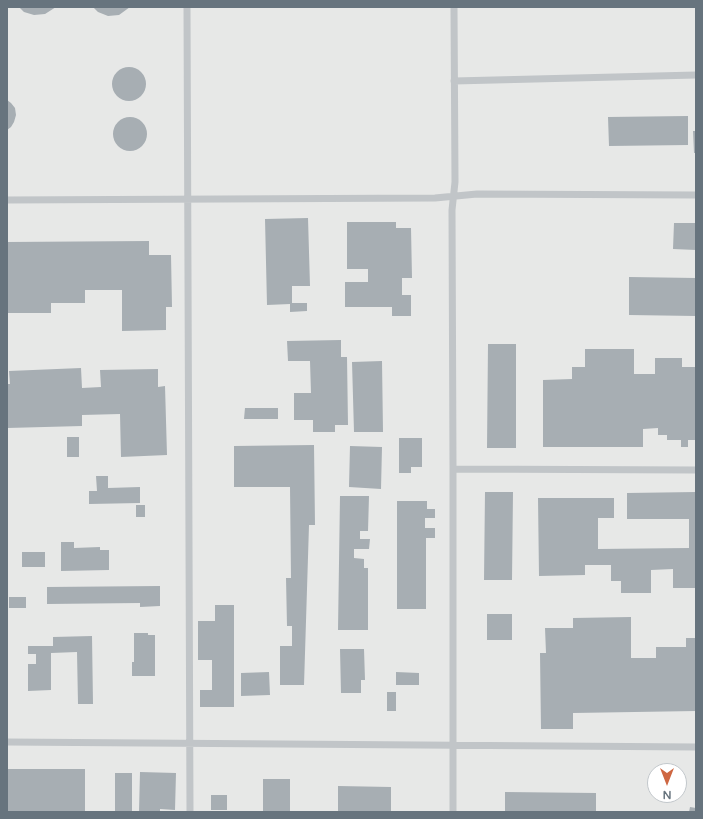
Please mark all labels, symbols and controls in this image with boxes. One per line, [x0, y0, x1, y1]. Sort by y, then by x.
north arrow [647, 763, 687, 803]
text: N [663, 788, 671, 801]

